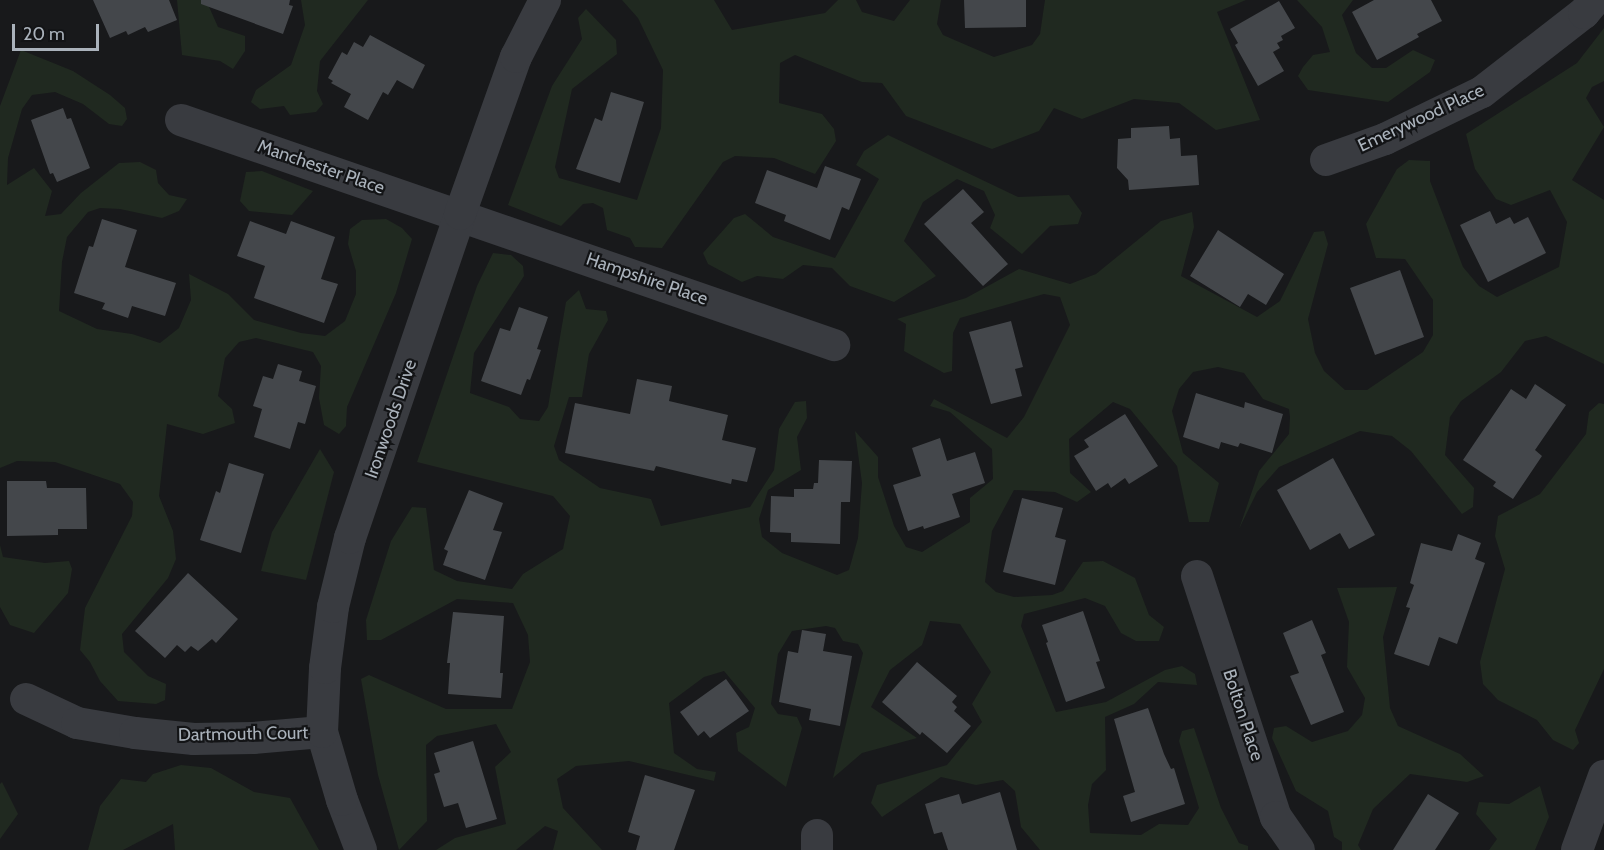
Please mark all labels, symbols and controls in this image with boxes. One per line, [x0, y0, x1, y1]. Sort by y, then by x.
scale bar [15, 12, 102, 50]
text: 20 m [23, 23, 65, 45]
street label: Emerywood Place [1354, 79, 1488, 157]
street label: Manchester Place [255, 135, 387, 199]
street label: Hampshire Place [583, 248, 711, 310]
street label: Ironwoods Drive [361, 357, 421, 481]
street label: Bolton Place [1218, 666, 1268, 764]
street label: Dartmouth Court [178, 722, 308, 746]

